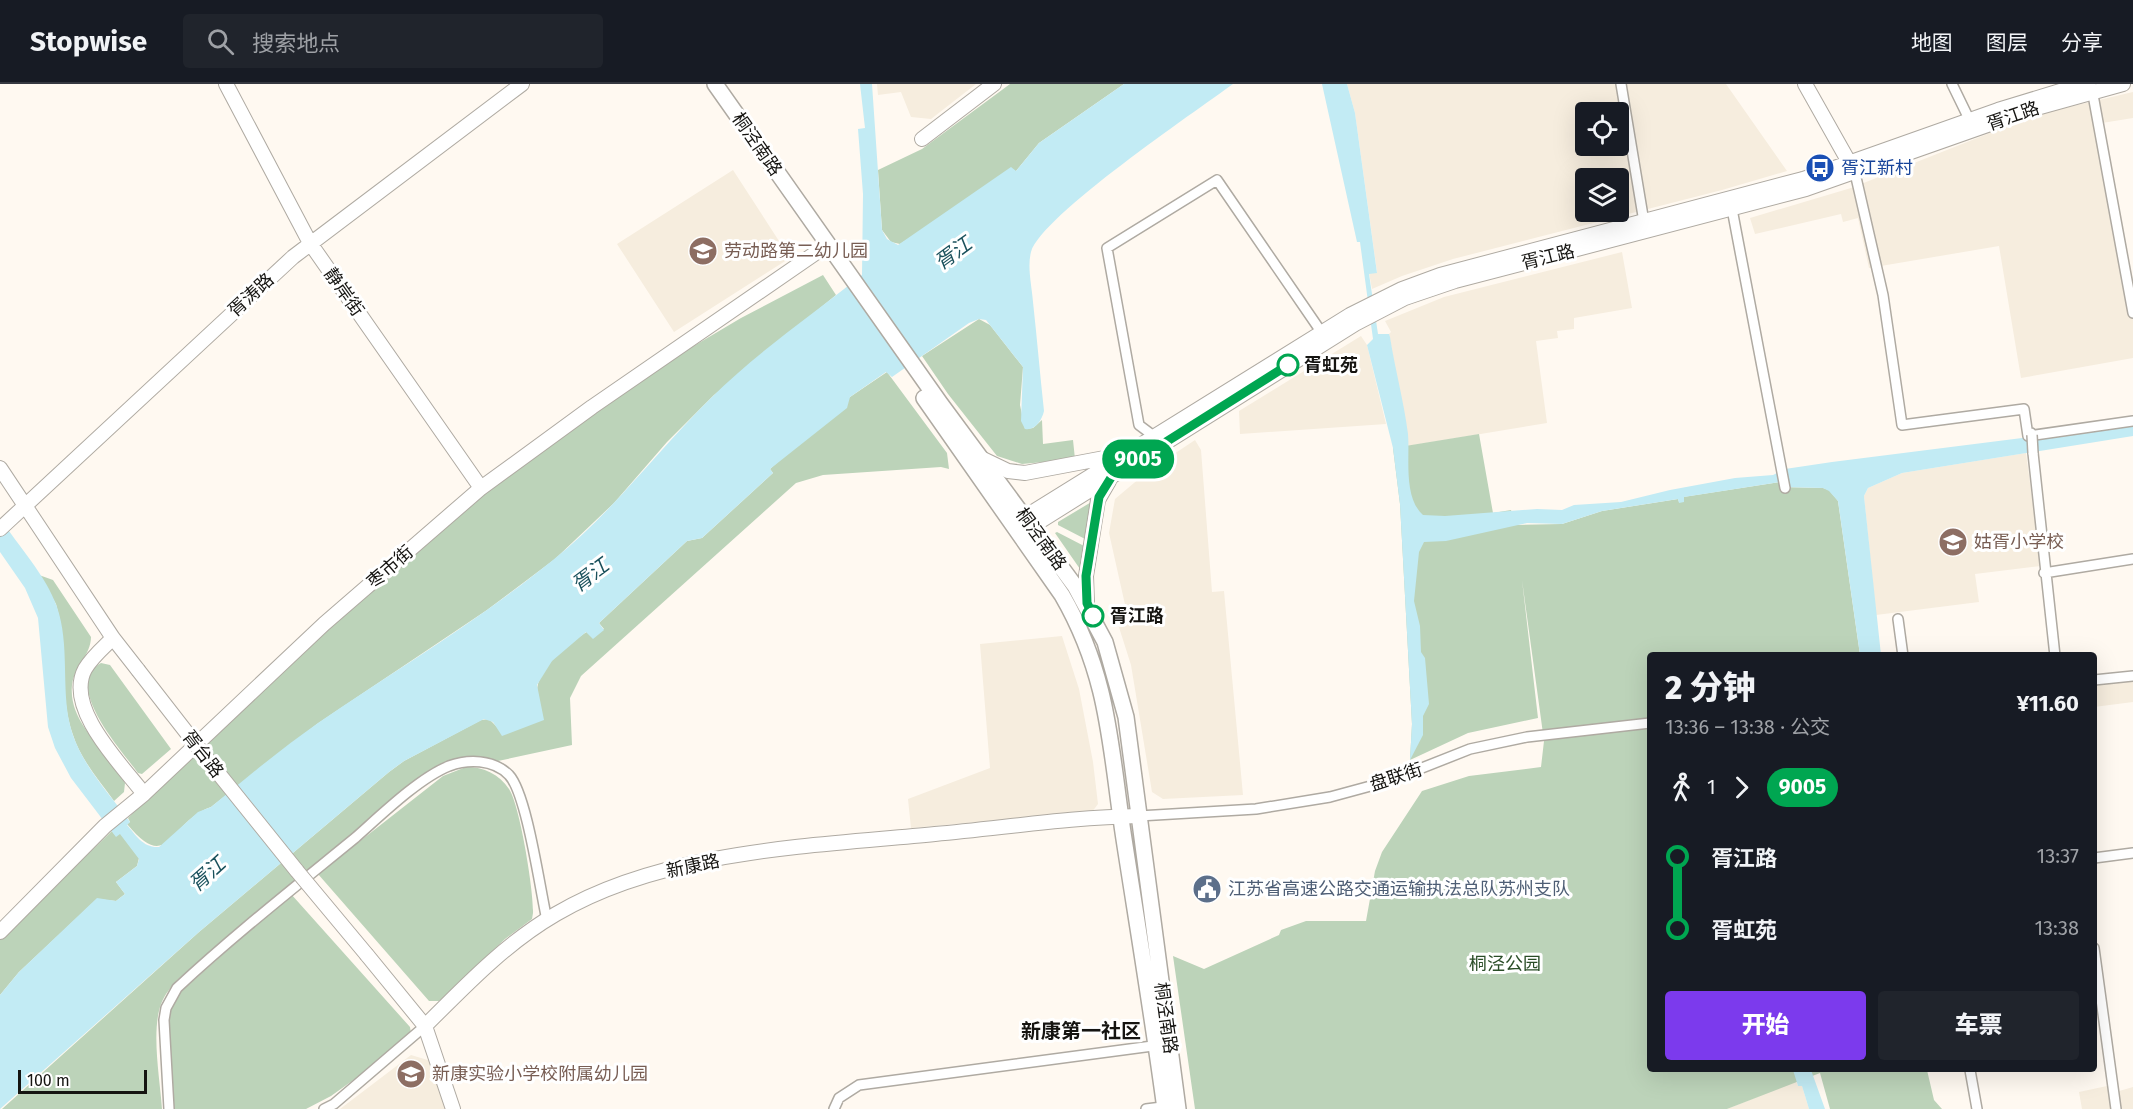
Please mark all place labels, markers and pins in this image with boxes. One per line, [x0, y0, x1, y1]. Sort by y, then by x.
bus stop icon: 胥江新村 [1804, 152, 1836, 184]
place label: 胥江新村 [1841, 157, 1913, 179]
school or university icon: 劳动路第二幼儿园 [687, 235, 719, 267]
place label: 劳动路第二幼儿园 [724, 240, 868, 262]
marker: 胥虹苑 [1277, 354, 1299, 376]
place label: 胥虹苑 [1304, 354, 1358, 376]
school or university icon: 姑胥小学校 [1937, 526, 1969, 558]
place label: 姑胥小学校 [1974, 531, 2064, 553]
marker: 胥江路 [1082, 605, 1104, 627]
place label: 胥江路 [1110, 605, 1164, 627]
public building icon: 江苏省高速公路交通运输执法总队苏州支队 [1191, 873, 1223, 905]
place label: 江苏省高速公路交通运输执法总队苏州支队 [1228, 878, 1570, 900]
school or university icon: 新康实验小学校附属幼儿园 [395, 1058, 427, 1090]
place label: 新康实验小学校附属幼儿园 [432, 1063, 648, 1085]

